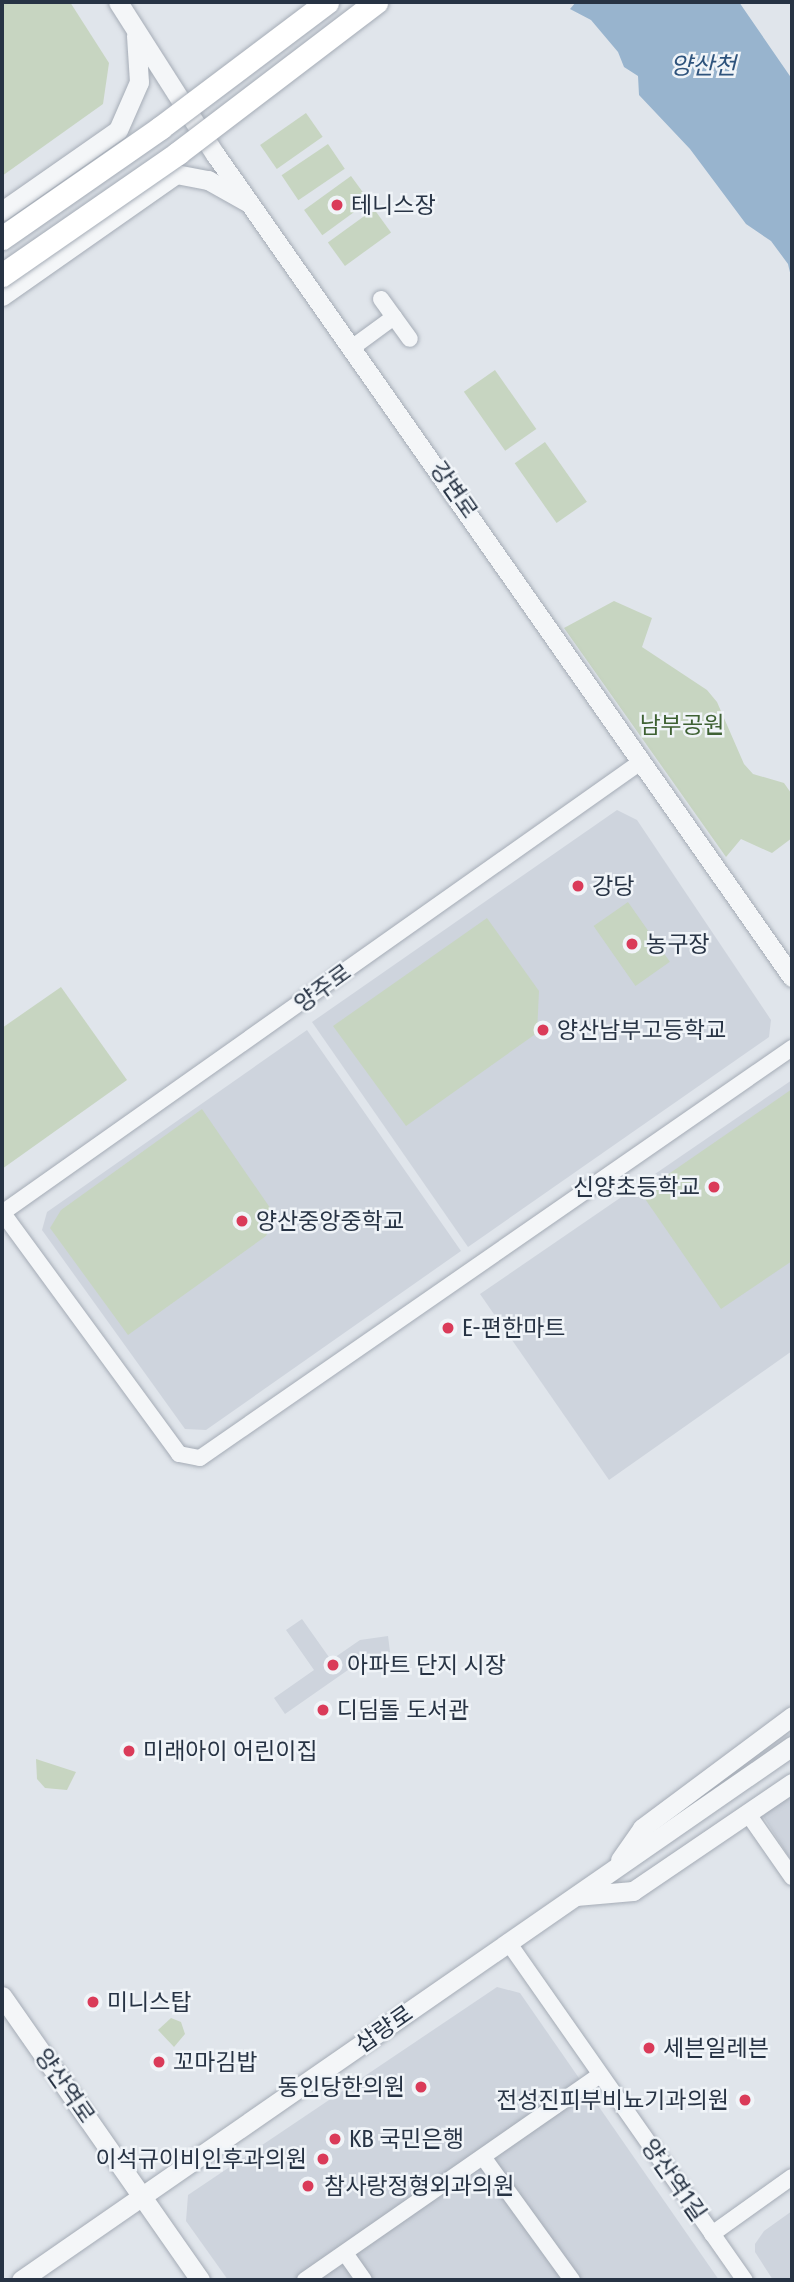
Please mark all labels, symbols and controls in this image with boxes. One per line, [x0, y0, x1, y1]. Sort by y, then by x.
water label: 양산천 [670, 53, 736, 81]
place label: 테니스장 [351, 191, 436, 219]
marker: 테니스장 [329, 197, 345, 213]
street label: 강변로 [424, 456, 484, 524]
park label: 남부공원 [640, 711, 724, 739]
place label: 강당 [592, 872, 634, 900]
marker: 강당 [570, 878, 586, 894]
place label: 농구장 [646, 930, 709, 958]
marker: 농구장 [624, 936, 640, 952]
street label: 양주로 [289, 958, 357, 1018]
place label: 양산남부고등학교 [557, 1016, 726, 1044]
marker: 양산남부고등학교 [535, 1022, 551, 1038]
place label: 신양초등학교 [573, 1173, 700, 1201]
marker: 신양초등학교 [706, 1179, 722, 1195]
place label: 양산중앙중학교 [256, 1207, 404, 1235]
marker: 양산중앙중학교 [234, 1213, 250, 1229]
place label: E-편한마트 [462, 1314, 565, 1342]
marker: E-편한마트 [440, 1320, 456, 1336]
place label: 아파트 단지 시장 [347, 1651, 506, 1679]
marker: 아파트 단지 시장 [325, 1657, 341, 1673]
place label: 디딤돌 도서관 [337, 1696, 469, 1724]
marker: 디딤돌 도서관 [315, 1702, 331, 1718]
place label: 미래아이 어린이집 [143, 1737, 318, 1765]
marker: 미래아이 어린이집 [121, 1743, 137, 1759]
place label: 미니스탑 [107, 1988, 192, 2016]
marker: 미니스탑 [85, 1994, 101, 2010]
street label: 삽량로 [350, 1999, 418, 2059]
place label: 세븐일레븐 [663, 2034, 769, 2062]
marker: 세븐일레븐 [641, 2040, 657, 2056]
street label: 양산역로 [29, 2043, 101, 2129]
place label: 꼬마김밥 [173, 2048, 258, 2076]
marker: 꼬마김밥 [151, 2054, 167, 2070]
place label: 동인당한의원 [278, 2073, 405, 2101]
marker: 동인당한의원 [411, 2077, 431, 2097]
place label: 전성진피부비뇨기과의원 [496, 2086, 729, 2114]
marker: 전성진피부비뇨기과의원 [735, 2090, 755, 2110]
place label: KB 국민은행 [349, 2125, 464, 2153]
marker: KB 국민은행 [327, 2131, 343, 2147]
street label: 양산역1길 [636, 2134, 712, 2226]
place label: 이석규이비인후과의원 [95, 2145, 307, 2173]
marker: 이석규이비인후과의원 [313, 2149, 333, 2169]
place label: 참사랑정형외과의원 [324, 2172, 514, 2200]
marker: 참사랑정형외과의원 [298, 2176, 318, 2196]

